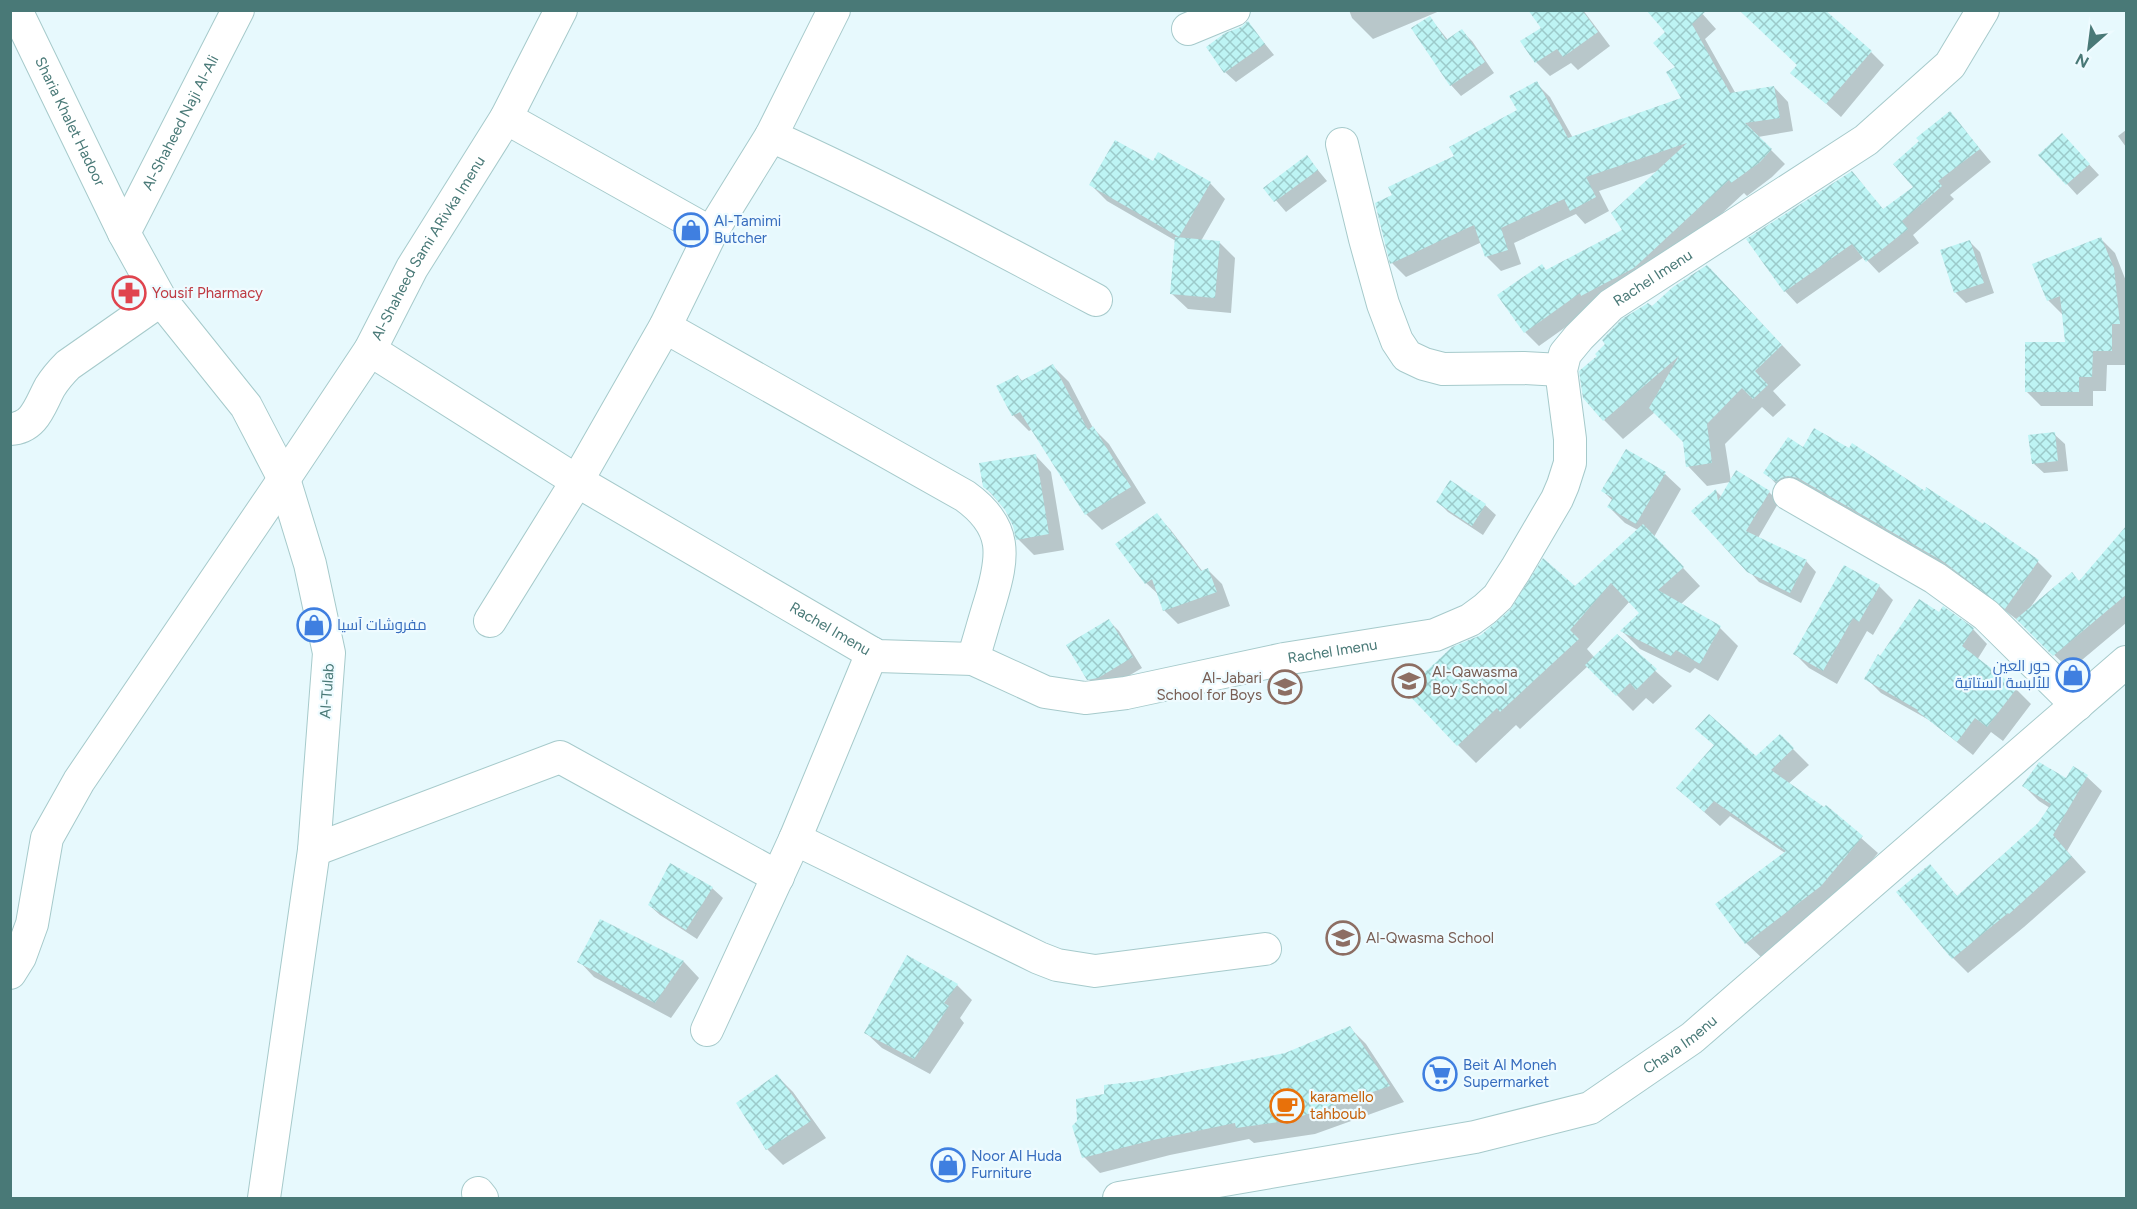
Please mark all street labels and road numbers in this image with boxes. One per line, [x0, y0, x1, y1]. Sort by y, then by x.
street label: Al-Shaheed Naji Al-Ali [138, 52, 222, 193]
street label: Sharia Khalet Hadoor [31, 54, 109, 189]
street label: Al-Shaheed Sami ARivka Imenu [368, 153, 489, 343]
street label: Rachel Imenu [1610, 246, 1696, 310]
street label: Rachel Imenu [786, 598, 874, 659]
street label: Rachel Imenu [1286, 635, 1379, 667]
street label: Al-Tulab [316, 663, 338, 719]
street label: Chava Imenu [1640, 1011, 1721, 1078]

